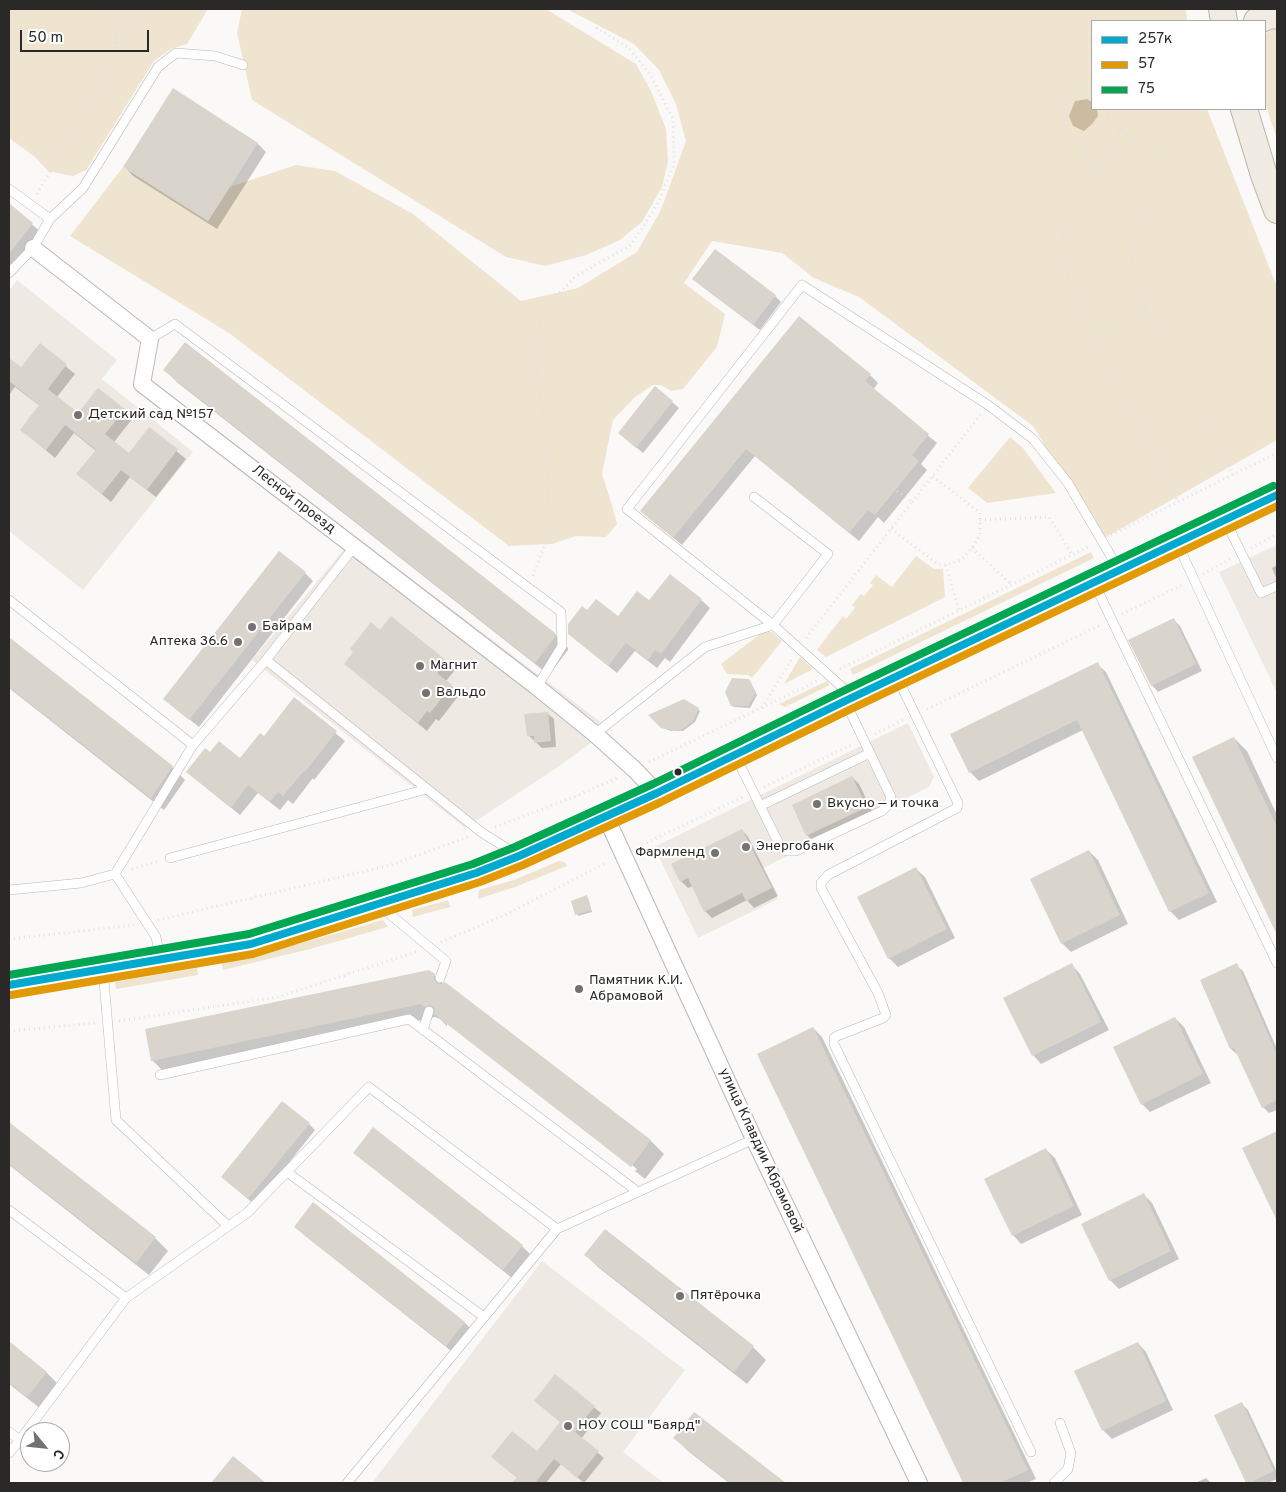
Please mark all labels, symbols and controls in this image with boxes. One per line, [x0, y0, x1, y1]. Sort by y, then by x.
scale bar [22, 20, 151, 52]
legend [1091, 20, 1266, 110]
text: 50 m [28, 29, 63, 48]
text: 257к [1138, 30, 1172, 49]
text: 57 [1138, 55, 1155, 74]
text: 75 [1138, 80, 1155, 99]
place label: Детский сад №157 [88, 407, 214, 423]
marker: Детский сад №157 [72, 409, 84, 421]
street label: Лесной проезд [248, 462, 338, 538]
place label: Байрам [262, 619, 312, 635]
marker: Байрам [246, 621, 258, 633]
place label: Аптека 36.6 [149, 634, 228, 650]
marker: Аптека 36.6 [232, 636, 244, 648]
place label: Магнит [430, 658, 477, 674]
marker: Магнит [414, 660, 426, 672]
place label: Вальдо [436, 685, 486, 701]
marker: Вальдо [420, 687, 432, 699]
unlabelled marker [673, 767, 683, 777]
place label: Вкусно — и точка [827, 796, 939, 812]
marker: Вкусно — и точка [811, 798, 823, 810]
place label: Энергобанк [756, 839, 834, 855]
marker: Энергобанк [740, 841, 752, 853]
place label: Фармленд [635, 845, 705, 861]
marker: Фармленд [709, 847, 721, 859]
place label: Памятник К.И. Абрамовой [589, 973, 683, 1006]
marker: Памятник К.И. Абрамовой [573, 983, 585, 995]
street label: улица Клавдии Абрамовой [714, 1066, 806, 1236]
place label: Пятёрочка [690, 1288, 761, 1304]
marker: Пятёрочка [674, 1290, 686, 1302]
place label: НОУ СОШ "Баярд" [578, 1418, 700, 1434]
marker: НОУ СОШ "Баярд" [562, 1420, 574, 1432]
north arrow [20, 1422, 70, 1472]
text: С [48, 1446, 67, 1462]

